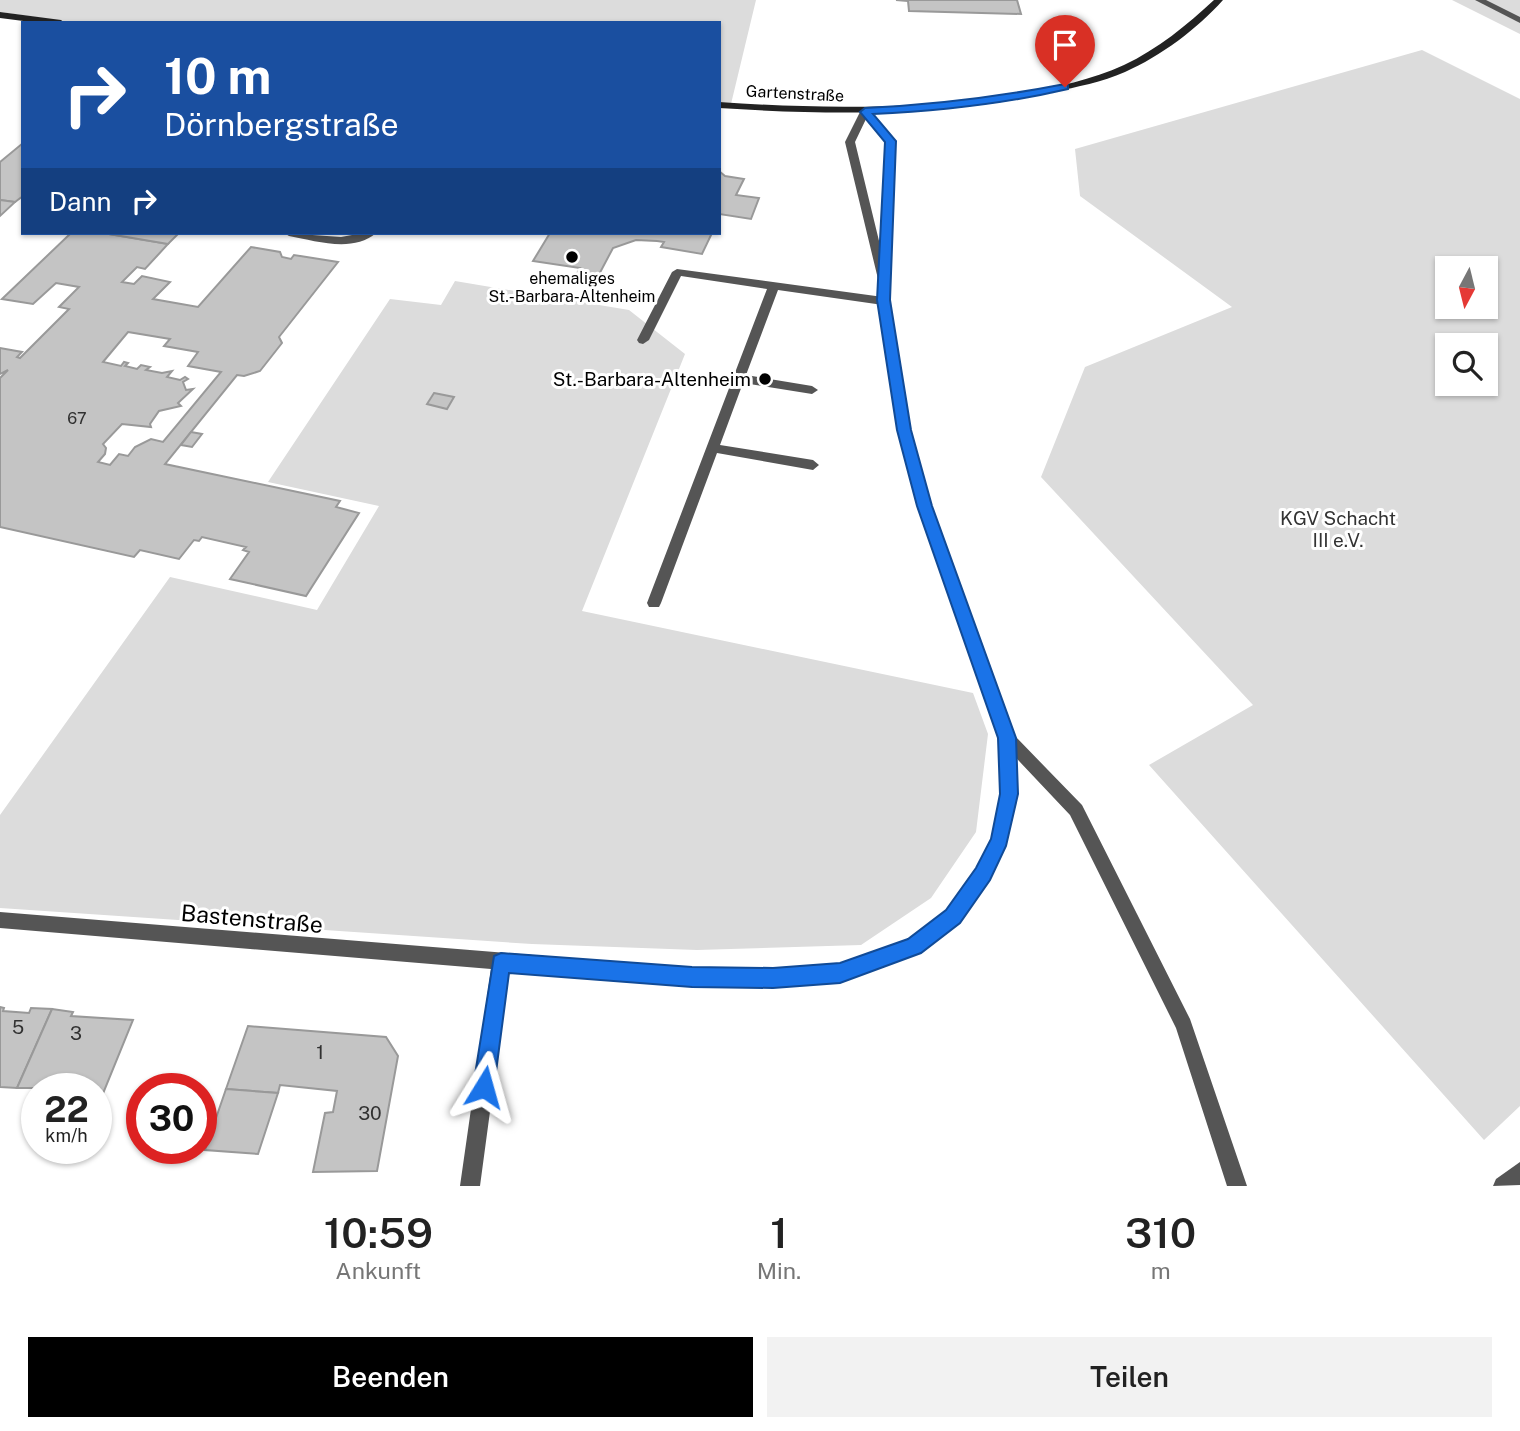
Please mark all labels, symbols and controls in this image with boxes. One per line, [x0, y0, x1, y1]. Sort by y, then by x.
pin [1035, 15, 1095, 87]
icon: arrive [1046, 26, 1084, 64]
text: 10 m [164, 47, 271, 105]
icon: right [49, 49, 140, 140]
street label: Gartenstraße [745, 81, 845, 106]
text: Dörnbergstraße [164, 106, 399, 143]
icon: right [125, 182, 163, 220]
text: Dann [49, 186, 111, 217]
marker: ehemaliges St.-Barbara-Altenheim [564, 249, 580, 265]
north arrow [1435, 256, 1498, 318]
map controls [1435, 256, 1498, 396]
place label: ehemaliges St.-Barbara-Altenheim [489, 269, 655, 306]
button: search [1435, 333, 1498, 396]
place label: St.-Barbara-Altenheim [553, 368, 751, 390]
marker: St.-Barbara-Altenheim [757, 371, 773, 387]
house number: 67 [67, 409, 87, 428]
park label: KGV Schacht III e.V. [1280, 507, 1396, 551]
street label: Bastenstraße [180, 899, 324, 938]
house number: 5 [12, 1016, 24, 1038]
house number: 3 [70, 1022, 82, 1044]
house number: 1 [316, 1041, 324, 1063]
position arrow [447, 1050, 521, 1124]
speed limit sign: 30 [126, 1073, 217, 1164]
text: 22 [44, 1089, 89, 1130]
house number: 30 [358, 1102, 382, 1124]
text: km/h [45, 1125, 88, 1146]
text: 10:59 [324, 1208, 433, 1257]
text: 1 [770, 1208, 788, 1257]
text: 310 [1125, 1208, 1196, 1257]
text: Ankunft [335, 1257, 421, 1284]
text: Min. [757, 1257, 801, 1284]
text: m [1151, 1257, 1171, 1284]
button: Beenden [28, 1337, 753, 1417]
button: Teilen [767, 1337, 1492, 1417]

